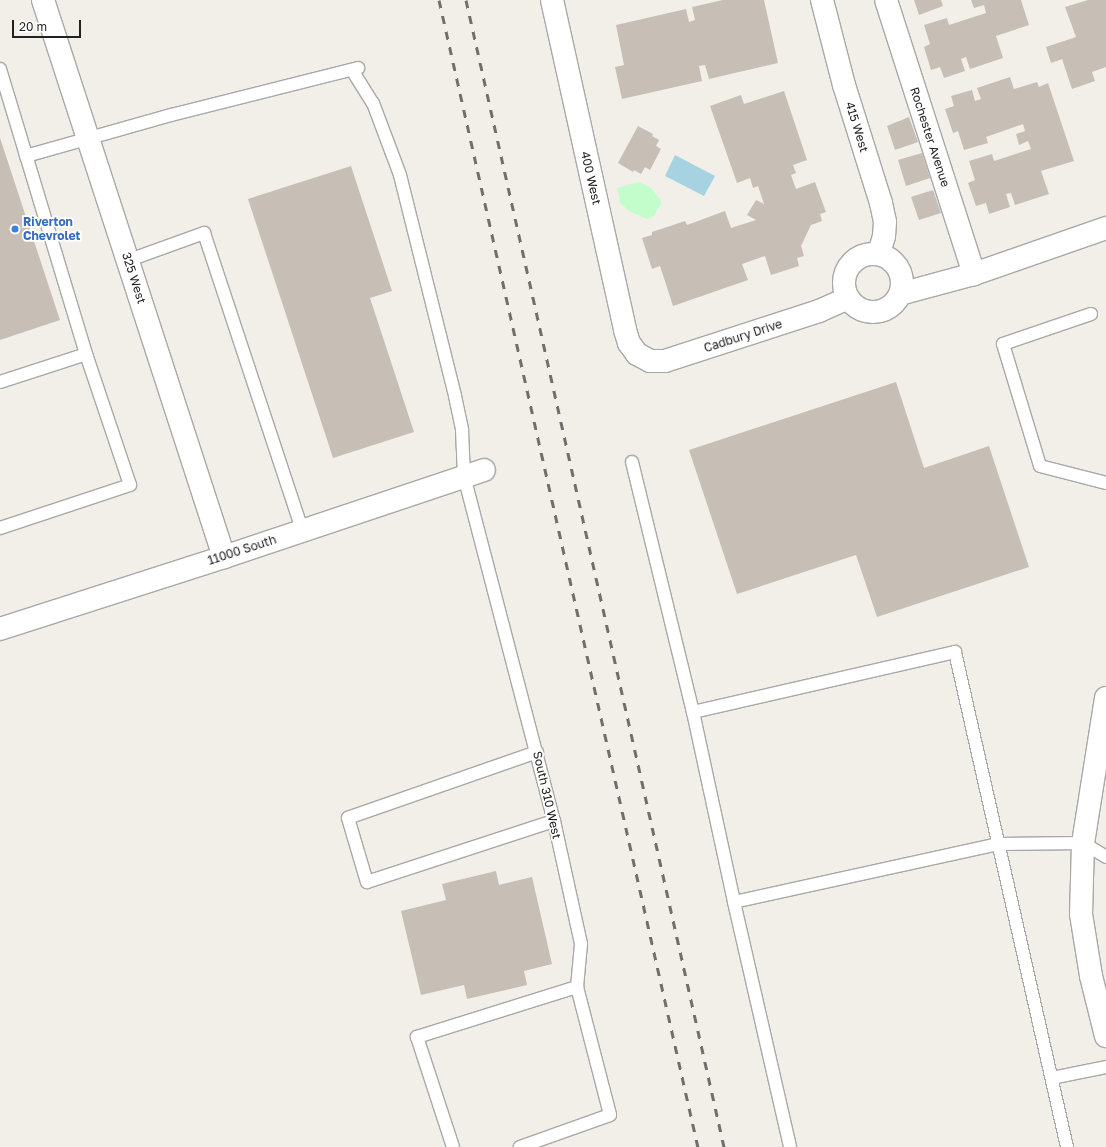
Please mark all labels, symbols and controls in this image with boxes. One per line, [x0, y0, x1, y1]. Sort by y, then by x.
scale bar [14, 12, 83, 38]
text: 20 m [19, 19, 47, 34]
street label: Rochester Avenue [907, 85, 953, 189]
street label: 415 West [842, 100, 872, 154]
street label: 400 West [578, 150, 604, 206]
place label: Riverton Chevrolet [23, 215, 80, 243]
marker: Riverton Chevrolet [10, 224, 20, 234]
street label: 325 West [119, 251, 149, 305]
street label: Cadbury Drive [702, 317, 784, 355]
street label: 11000 South [206, 532, 278, 568]
street label: South 310 West [530, 750, 564, 840]

